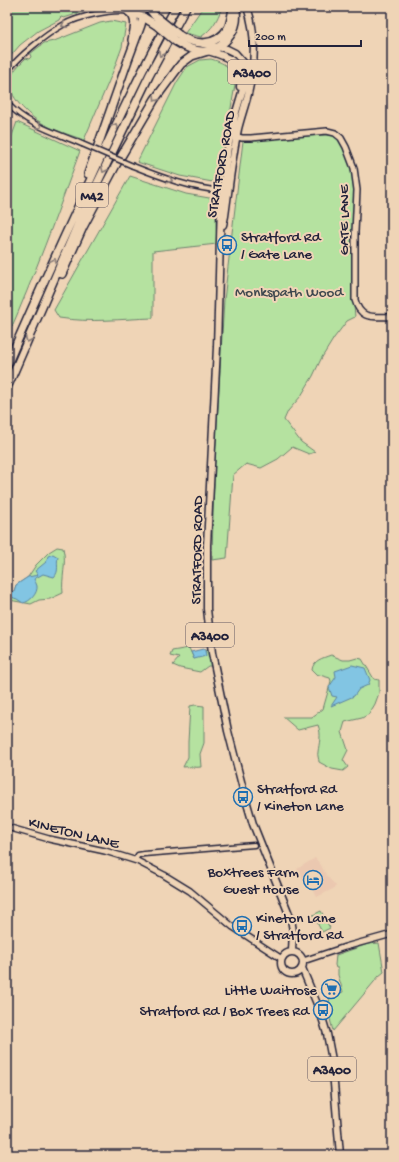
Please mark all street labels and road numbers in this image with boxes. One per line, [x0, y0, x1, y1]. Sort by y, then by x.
road number: A3400 [228, 60, 276, 84]
street label: STRATFORD ROAD [204, 109, 240, 219]
road number: M42 [76, 183, 108, 207]
street label: GATE LANE [336, 184, 354, 255]
street label: STRATFORD ROAD [188, 495, 208, 605]
road number: A3400 [186, 623, 234, 647]
street label: KINETON LANE [26, 814, 121, 854]
road number: A3400 [308, 1057, 356, 1081]

